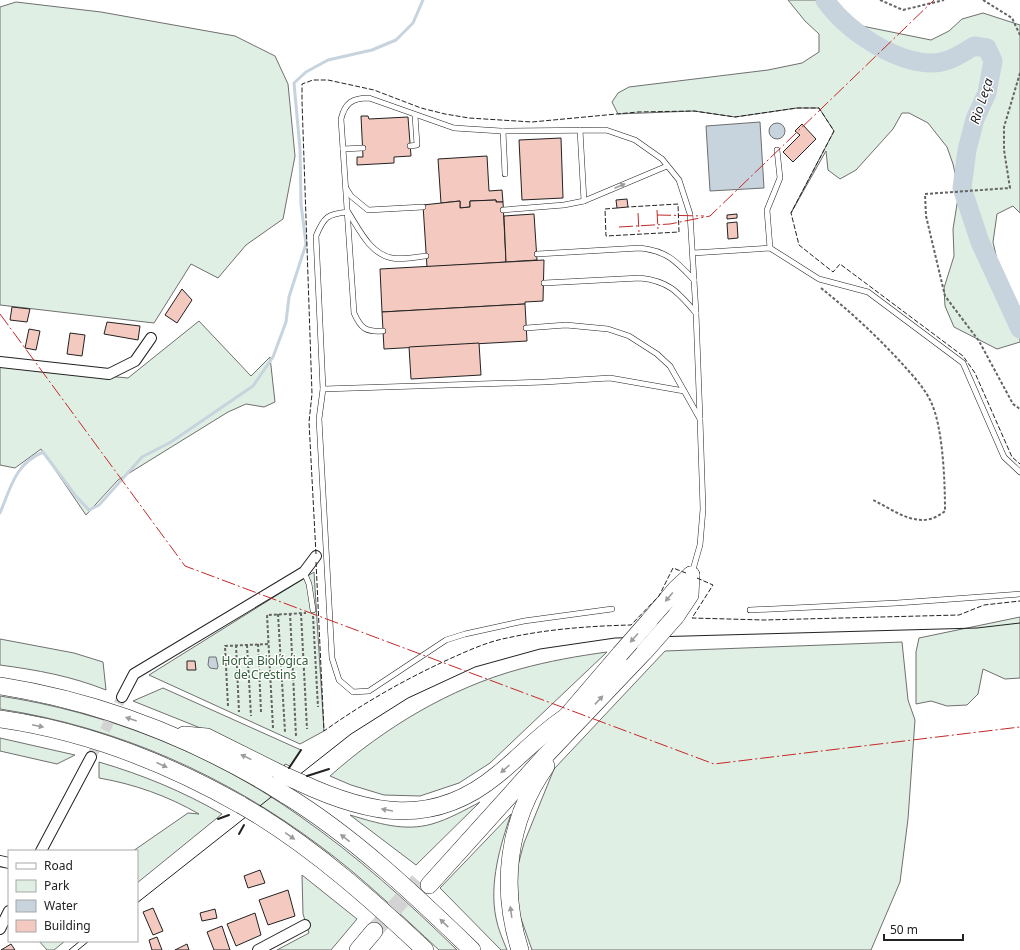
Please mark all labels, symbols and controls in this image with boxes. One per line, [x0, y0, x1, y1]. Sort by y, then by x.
water label: Rio Leça [965, 75, 997, 126]
one-way arrow [615, 183, 626, 189]
one-way arrow [665, 593, 674, 602]
one-way arrow [630, 632, 639, 643]
park label: Horta Biológica de Crestins [222, 652, 308, 683]
one-way arrow [594, 695, 604, 705]
one-way arrow [124, 716, 136, 722]
one-way arrow [32, 724, 44, 730]
one-way arrow [241, 754, 252, 760]
one-way arrow [156, 762, 168, 769]
one-way arrow [500, 764, 510, 773]
one-way arrow [380, 807, 393, 813]
one-way arrow [285, 832, 296, 840]
one-way arrow [340, 834, 351, 842]
legend [8, 850, 138, 942]
text: Road [44, 857, 73, 874]
text: Park [44, 877, 70, 894]
text: Water [44, 897, 78, 914]
one-way arrow [508, 906, 514, 918]
scale bar [884, 916, 963, 942]
text: Building [44, 917, 91, 934]
one-way arrow [439, 918, 449, 928]
text: 50 m [890, 921, 918, 938]

